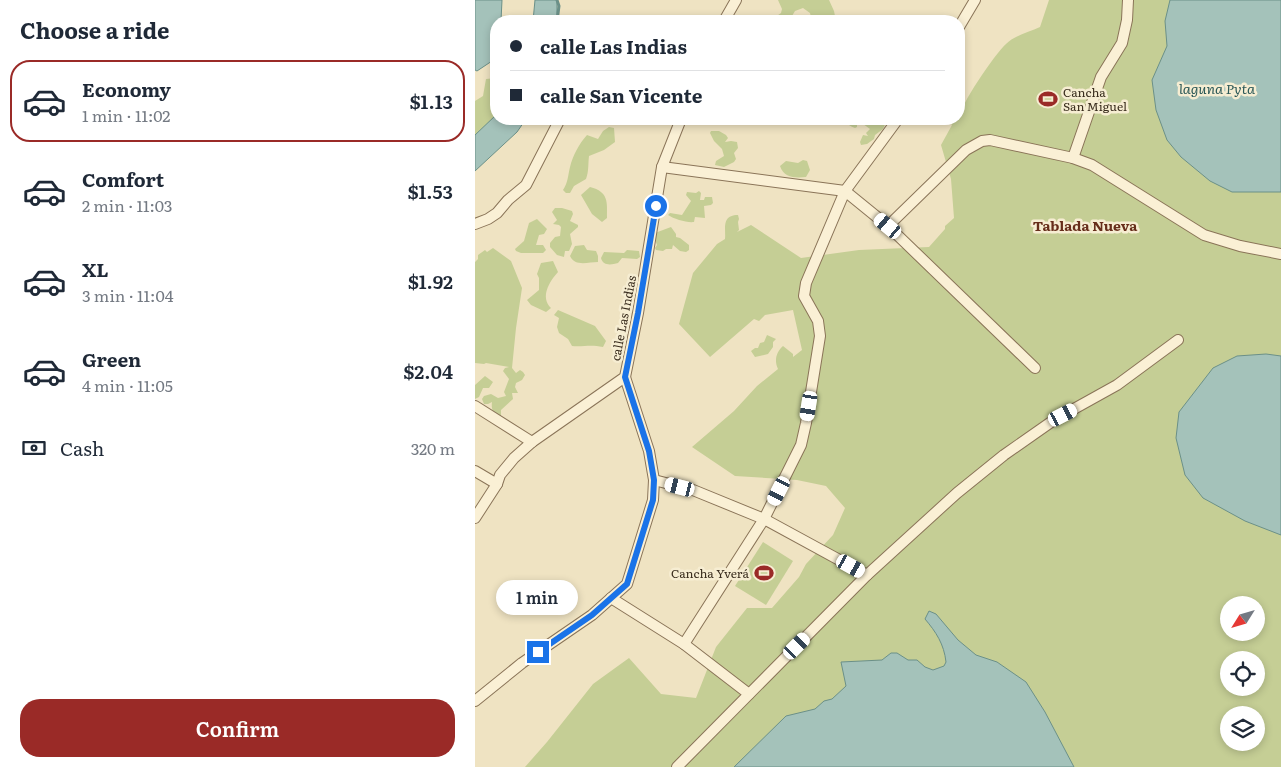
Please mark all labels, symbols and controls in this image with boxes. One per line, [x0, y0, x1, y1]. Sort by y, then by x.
text: Choose a ride [20, 13, 169, 46]
text: calle Las Indias [540, 32, 687, 60]
text: Economy [82, 75, 171, 103]
water label: laguna Pyta [1179, 78, 1255, 98]
icon: car [22, 79, 67, 124]
text: calle San Vicente [540, 81, 702, 109]
place label: Cancha San Miguel [1063, 83, 1127, 115]
text: $1.13 [410, 87, 453, 115]
sports icon: Cancha San Miguel [1037, 88, 1059, 110]
text: 1 min · 11:02 [82, 103, 170, 127]
text: Comfort [82, 165, 164, 193]
icon: car [22, 169, 67, 214]
text: $1.53 [407, 177, 453, 205]
text: 2 min · 11:03 [82, 193, 173, 217]
route start [645, 195, 667, 217]
car [871, 211, 904, 241]
district label: Tablada Nueva [1033, 215, 1138, 235]
text: XL [82, 255, 109, 283]
icon: car [22, 259, 67, 304]
text: $1.92 [408, 267, 453, 295]
street label: calle Las Indias [606, 273, 640, 362]
text: 3 min · 11:04 [82, 283, 173, 307]
text: Green [82, 345, 141, 373]
icon: car [22, 349, 67, 394]
text: $2.04 [403, 357, 453, 385]
text: 4 min · 11:05 [82, 373, 173, 397]
car [799, 390, 818, 422]
car [1046, 402, 1079, 428]
icon: cash [20, 434, 48, 462]
text: Cash [60, 434, 104, 462]
text: 320 m [411, 436, 455, 460]
car [765, 474, 792, 508]
car [663, 476, 696, 498]
car [834, 552, 867, 580]
sports icon: Cancha Yverá [753, 562, 775, 584]
place label: Cancha Yverá [671, 564, 750, 582]
callout: 1 min [497, 580, 579, 614]
text: 1 min [516, 585, 558, 609]
north arrow [1220, 596, 1265, 641]
map controls [1220, 596, 1265, 751]
car [781, 630, 812, 662]
route end [527, 641, 549, 663]
button: locate [1220, 651, 1265, 696]
button: Confirm [20, 699, 455, 757]
button: layers [1220, 706, 1265, 751]

